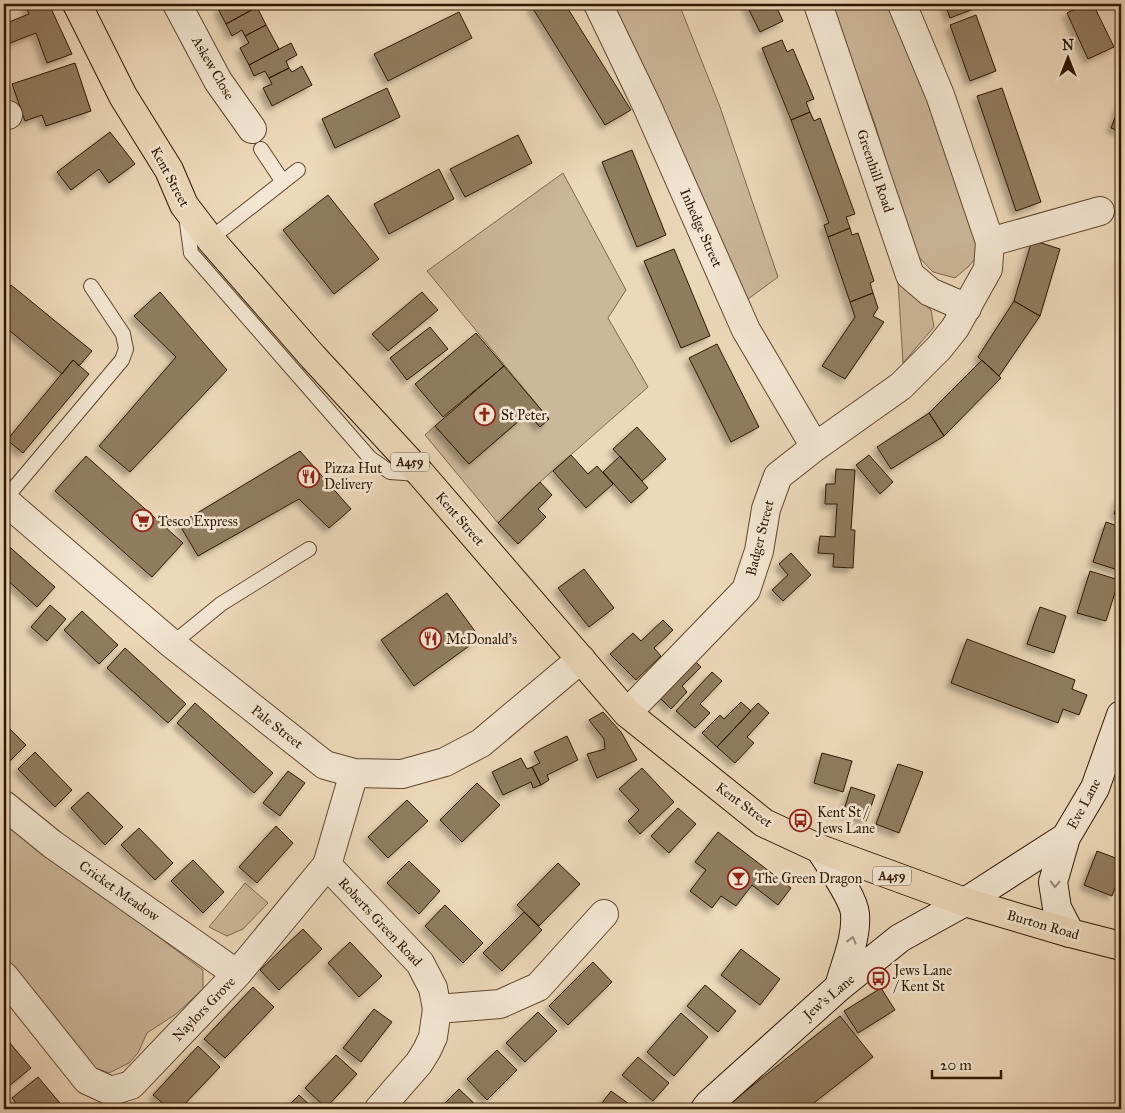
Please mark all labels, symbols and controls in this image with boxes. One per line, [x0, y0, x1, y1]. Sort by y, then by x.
street label: Askew Close [188, 32, 238, 103]
north arrow [1042, 32, 1092, 82]
text: N [1062, 37, 1074, 54]
street label: Greenhill Road [853, 127, 897, 215]
street label: Kent Street [147, 144, 193, 210]
street label: Inhedge Street [676, 186, 726, 270]
church icon: St Peter [473, 403, 497, 427]
place label: St Peter [501, 407, 547, 424]
road number: A459 [391, 452, 429, 472]
place label: Pizza Hut Delivery [324, 460, 382, 493]
restaurant icon: Pizza Hut Delivery [296, 464, 320, 488]
street label: Kent Street [432, 489, 488, 549]
street label: Badger Street [742, 498, 778, 578]
supermarket icon: Tesco Express [130, 509, 154, 533]
place label: Tesco Express [158, 513, 238, 530]
restaurant icon: McDonald's [418, 627, 442, 651]
place label: McDonald's [446, 631, 517, 648]
street label: Pale Street [248, 702, 306, 753]
street label: Eve Lane [1064, 776, 1104, 832]
street label: Kent Street [712, 779, 776, 831]
place label: Kent St / Jews Lane [815, 804, 875, 838]
bus stop icon: Kent St / Jews Lane [789, 808, 813, 832]
street label: Cricket Meadow [76, 857, 163, 925]
bar icon: The Green Dragon [727, 866, 751, 890]
road number: A459 [873, 866, 911, 886]
place label: The Green Dragon [755, 870, 863, 887]
street label: Roberts Green Road [334, 874, 426, 970]
one-way arrow [1049, 880, 1060, 888]
street label: Burton Road [1005, 907, 1081, 943]
one-way arrow [846, 936, 857, 945]
place label: Jews Lane / Kent St [892, 962, 952, 995]
bus stop icon: Jews Lane / Kent St [866, 966, 890, 990]
street label: Jew's Lane [798, 971, 859, 1025]
street label: Naylors Grove [169, 973, 239, 1045]
scale bar [932, 1048, 1001, 1080]
text: 20 m [940, 1056, 972, 1074]

